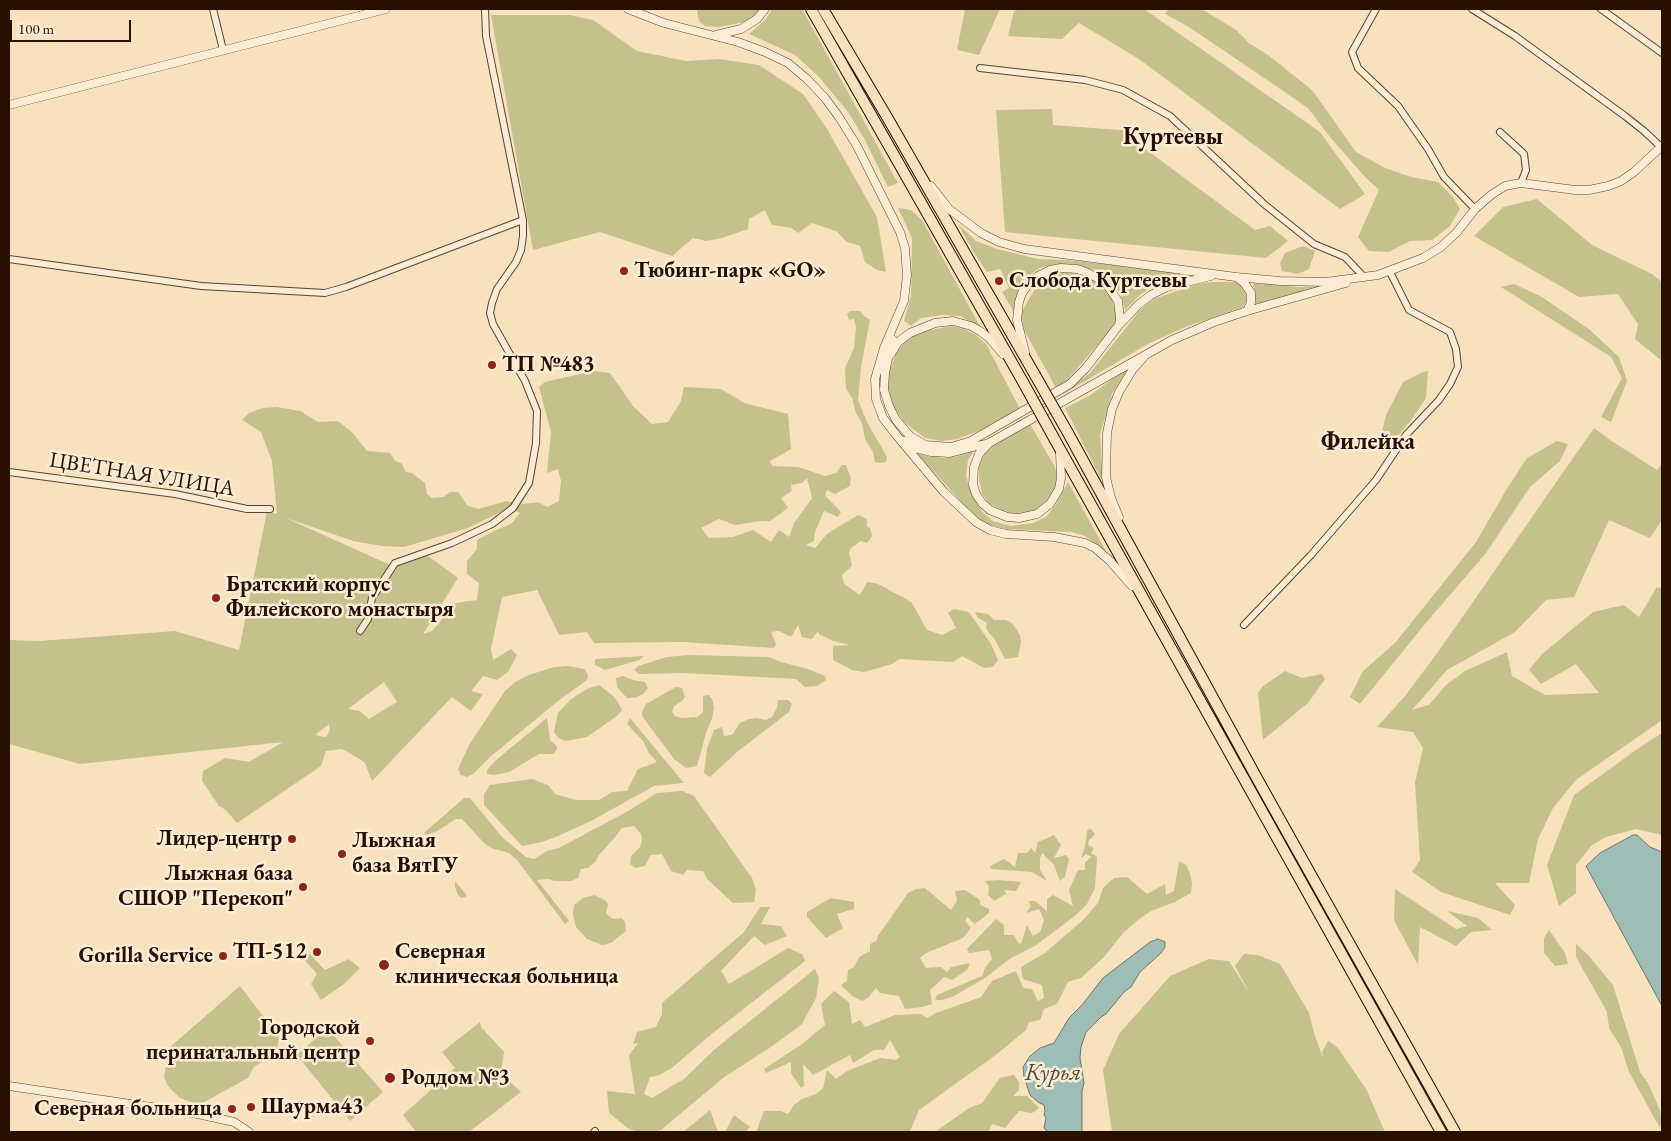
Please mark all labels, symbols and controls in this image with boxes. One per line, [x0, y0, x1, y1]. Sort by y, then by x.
scale bar [12, 10, 134, 42]
text: 100 m [18, 19, 54, 38]
district label: Куртеевы [1123, 123, 1223, 151]
place label: Тюбинг-парк «GO» [634, 258, 826, 284]
marker: Тюбинг-парк «GO» [618, 265, 630, 277]
place label: Слобода Куртеевы [1009, 268, 1187, 294]
marker: Слобода Куртеевы [993, 275, 1005, 287]
place label: ТП №483 [502, 352, 595, 378]
marker: ТП №483 [486, 359, 498, 371]
district label: Филейка [1321, 428, 1415, 456]
street label: ЦВЕТНАЯ УЛИЦА [47, 447, 237, 503]
place label: Братский корпус Филейского монастыря [226, 572, 454, 624]
marker: Братский корпус Филейского монастыря [210, 592, 222, 604]
place label: Лидер-центр [156, 826, 282, 852]
place label: Лыжная база ВятГУ [352, 828, 458, 879]
marker: Лидер-центр [286, 833, 298, 845]
marker: Лыжная база ВятГУ [336, 848, 348, 860]
place label: Лыжная база СШОР "Перекоп" [118, 861, 293, 912]
marker: Лыжная база СШОР "Перекоп" [297, 881, 309, 893]
place label: ТП-512 [232, 939, 307, 965]
place label: Северная клиническая больница [395, 939, 618, 990]
place label: Gorilla Service [78, 943, 213, 969]
marker: ТП-512 [311, 946, 323, 958]
marker: Gorilla Service [217, 950, 229, 962]
marker: Северная клиническая больница [377, 958, 391, 972]
place label: Городской перинатальный центр [146, 1015, 360, 1066]
marker: Городской перинатальный центр [364, 1035, 376, 1047]
water label: Курья [1025, 1059, 1081, 1087]
place label: Роддом №3 [401, 1065, 510, 1091]
marker: Роддом №3 [383, 1071, 397, 1085]
place label: Шаурма43 [261, 1094, 364, 1120]
place label: Северная больница [34, 1096, 222, 1122]
marker: Шаурма43 [245, 1101, 257, 1113]
marker: Северная больница [226, 1103, 238, 1115]

